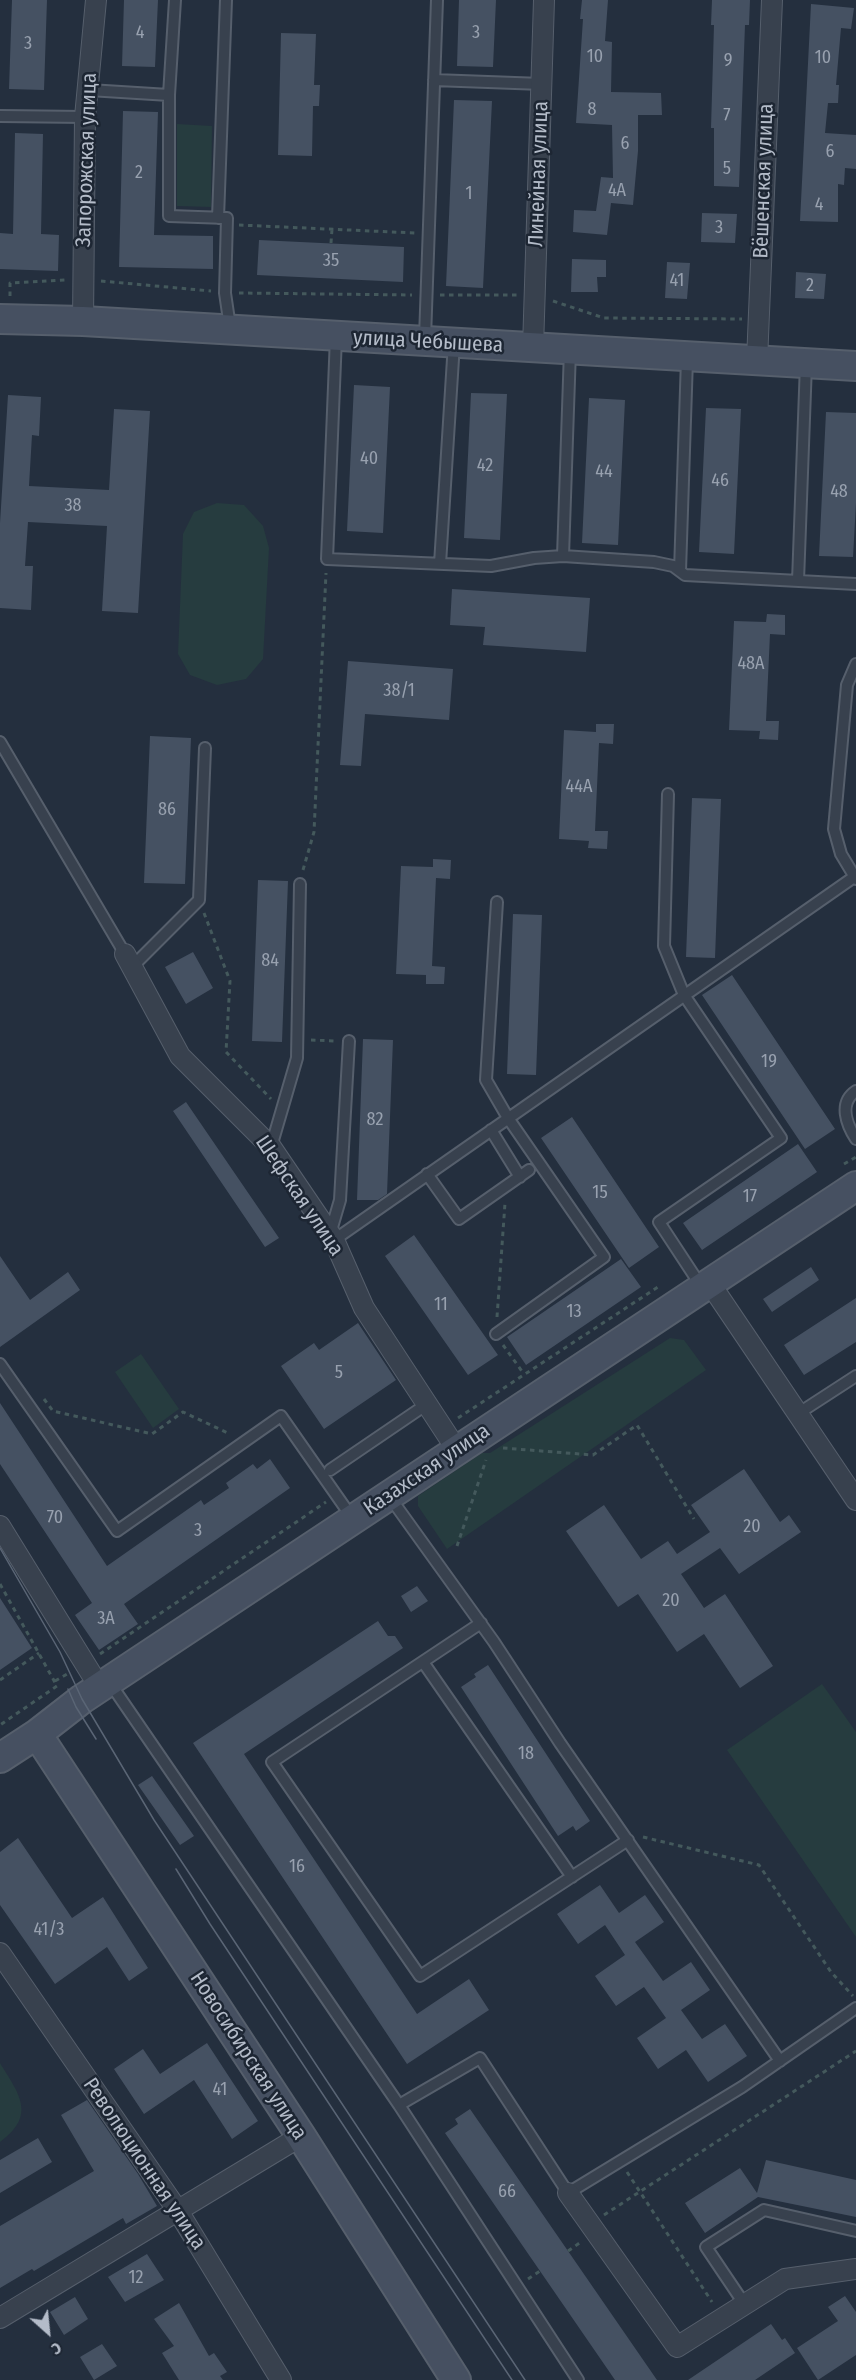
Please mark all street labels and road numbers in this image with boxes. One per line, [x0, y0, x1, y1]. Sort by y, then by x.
street label: Запорожская улица [71, 72, 103, 248]
street label: Линейная улица [524, 101, 554, 247]
street label: Вёшенская улица [749, 103, 779, 259]
street label: улица Чебышева [352, 325, 504, 359]
street label: Шефская улица [249, 1131, 349, 1261]
street label: Казахская улица [359, 1419, 495, 1521]
street label: Новосибирская улица [184, 1967, 312, 2145]
street label: Революционная улица [77, 2073, 211, 2255]

